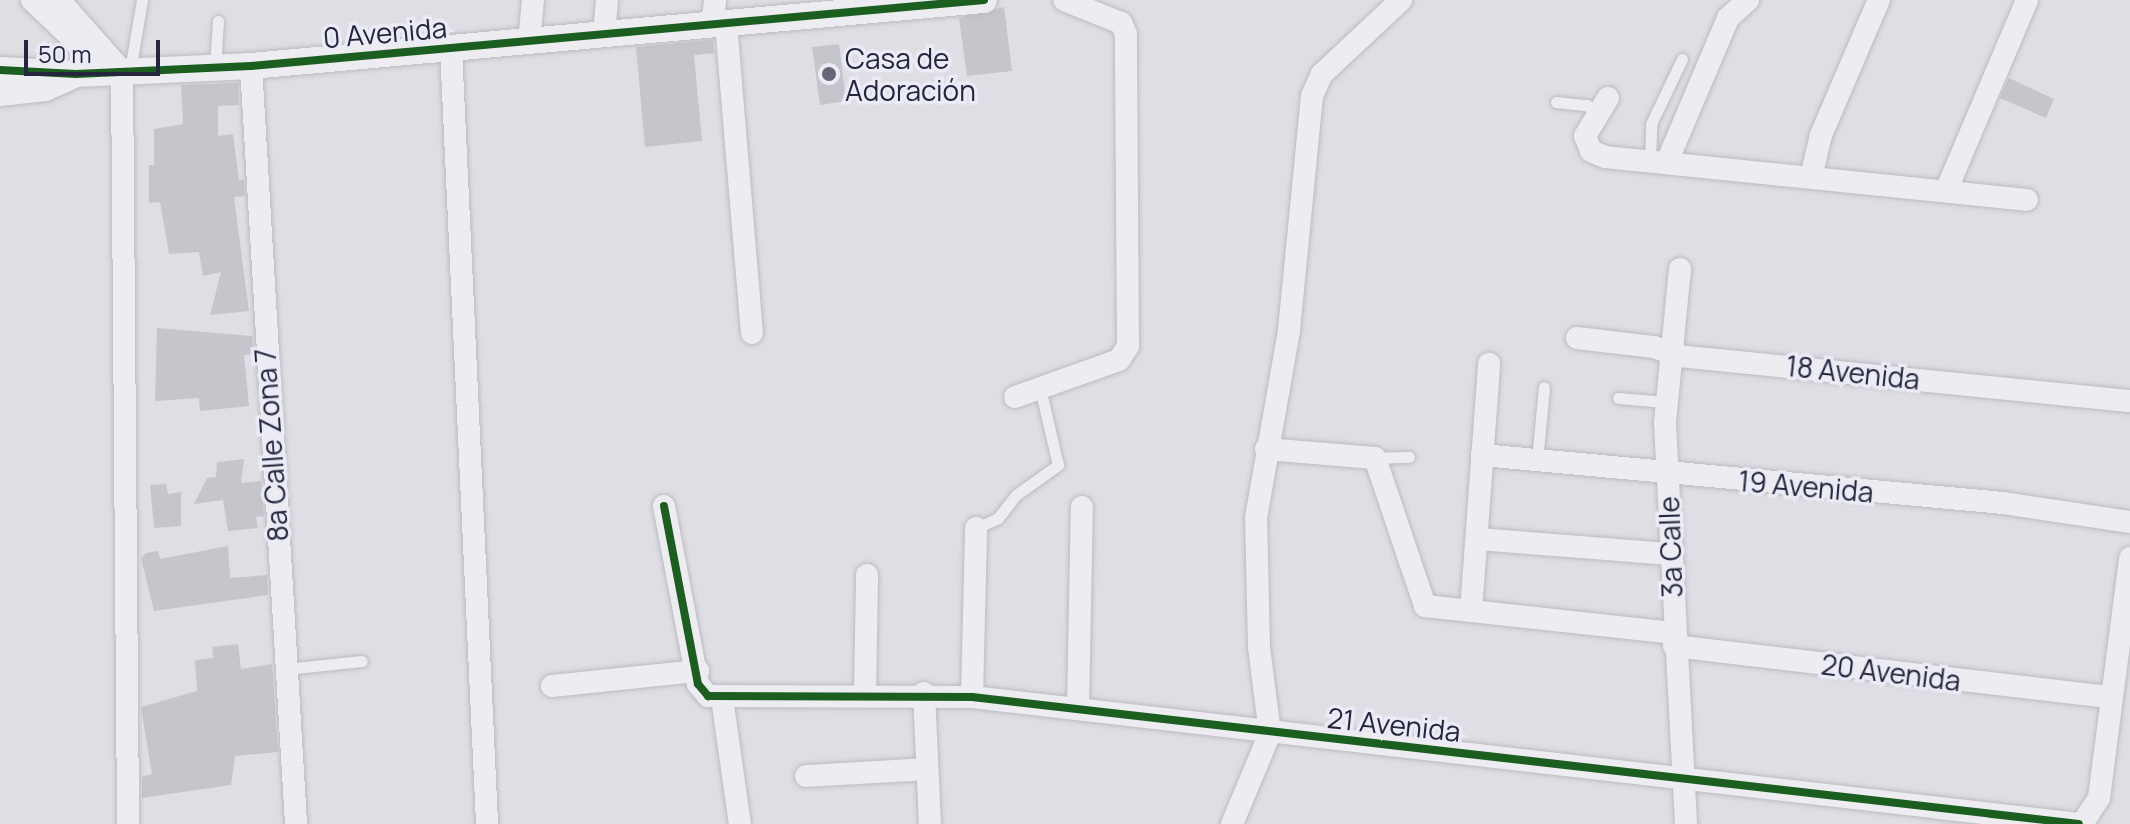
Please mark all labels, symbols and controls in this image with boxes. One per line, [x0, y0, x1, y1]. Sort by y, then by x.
street label: 0 Avenida [322, 10, 448, 54]
scale bar [28, 24, 164, 74]
text: 50 m [38, 37, 92, 70]
place label: Casa de Adoración [845, 41, 976, 107]
marker: Casa de Adoración [820, 65, 838, 83]
street label: 8a Calle Zona 7 [247, 347, 295, 543]
street label: 18 Avenida [1784, 348, 1922, 396]
street label: 19 Avenida [1737, 463, 1875, 509]
street label: 3a Calle [1651, 496, 1689, 598]
street label: 20 Avenida [1819, 647, 1963, 697]
street label: 21 Avenida [1326, 700, 1462, 748]

